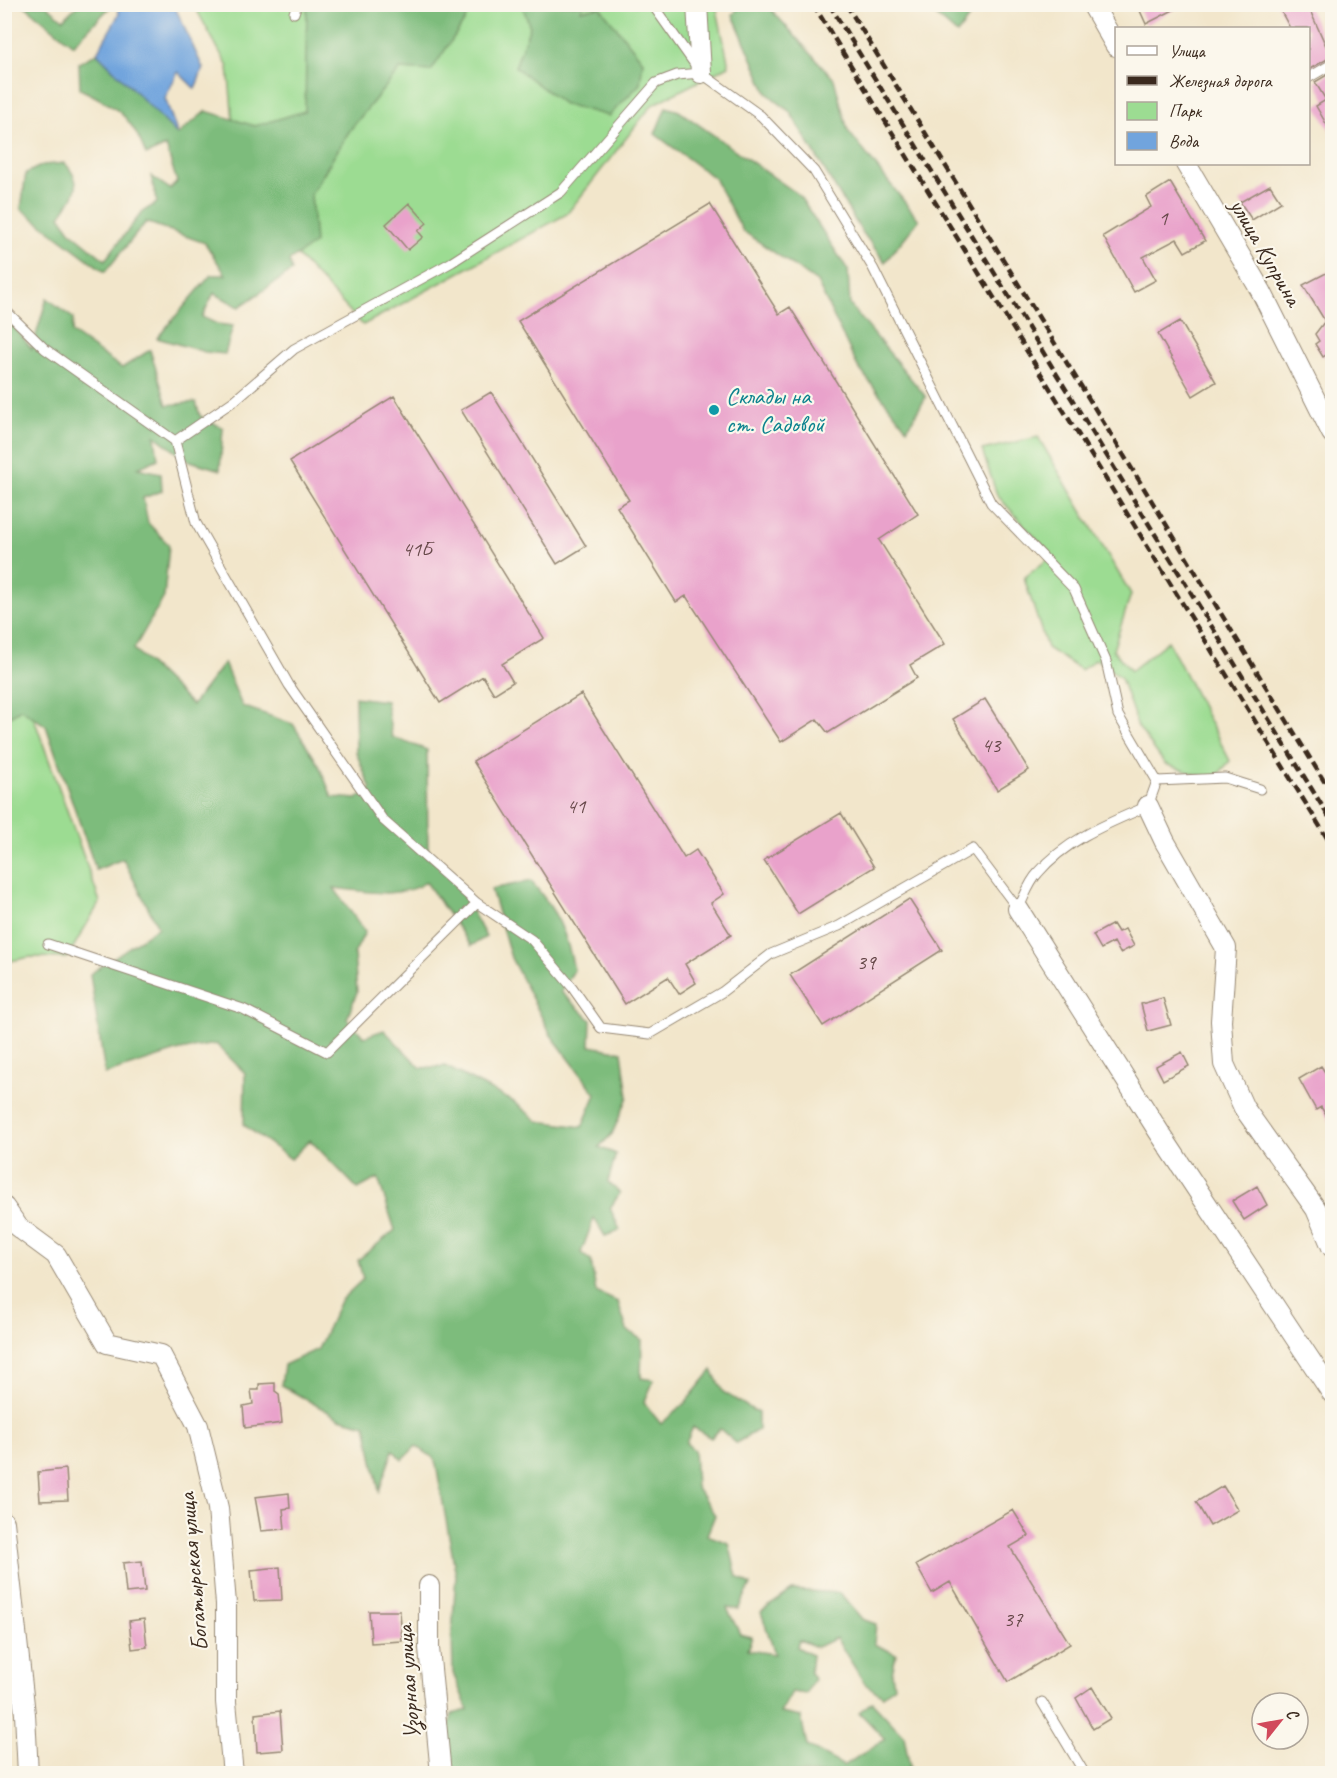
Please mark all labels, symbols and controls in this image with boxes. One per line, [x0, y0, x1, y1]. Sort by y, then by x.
legend [1115, 27, 1310, 165]
text: Улица [1169, 40, 1206, 62]
text: Железная дорога [1169, 70, 1273, 93]
text: Парк [1169, 100, 1203, 122]
text: Вода [1169, 130, 1200, 152]
street label: улица Куприна [1222, 191, 1310, 313]
house number: 1 [1158, 205, 1169, 231]
place label: Склады на ст. Садовой [726, 381, 826, 439]
marker: Склады на ст. Садовой [707, 403, 721, 417]
house number: 41Б [402, 536, 435, 562]
house number: 43 [982, 732, 1002, 758]
house number: 41 [567, 793, 587, 819]
house number: 39 [857, 949, 877, 975]
street label: Богатырская улица [171, 1490, 215, 1652]
house number: 37 [1004, 1606, 1024, 1632]
street label: Узорная улица [389, 1621, 428, 1740]
north arrow [1250, 1691, 1310, 1751]
text: С [1281, 1705, 1304, 1724]

